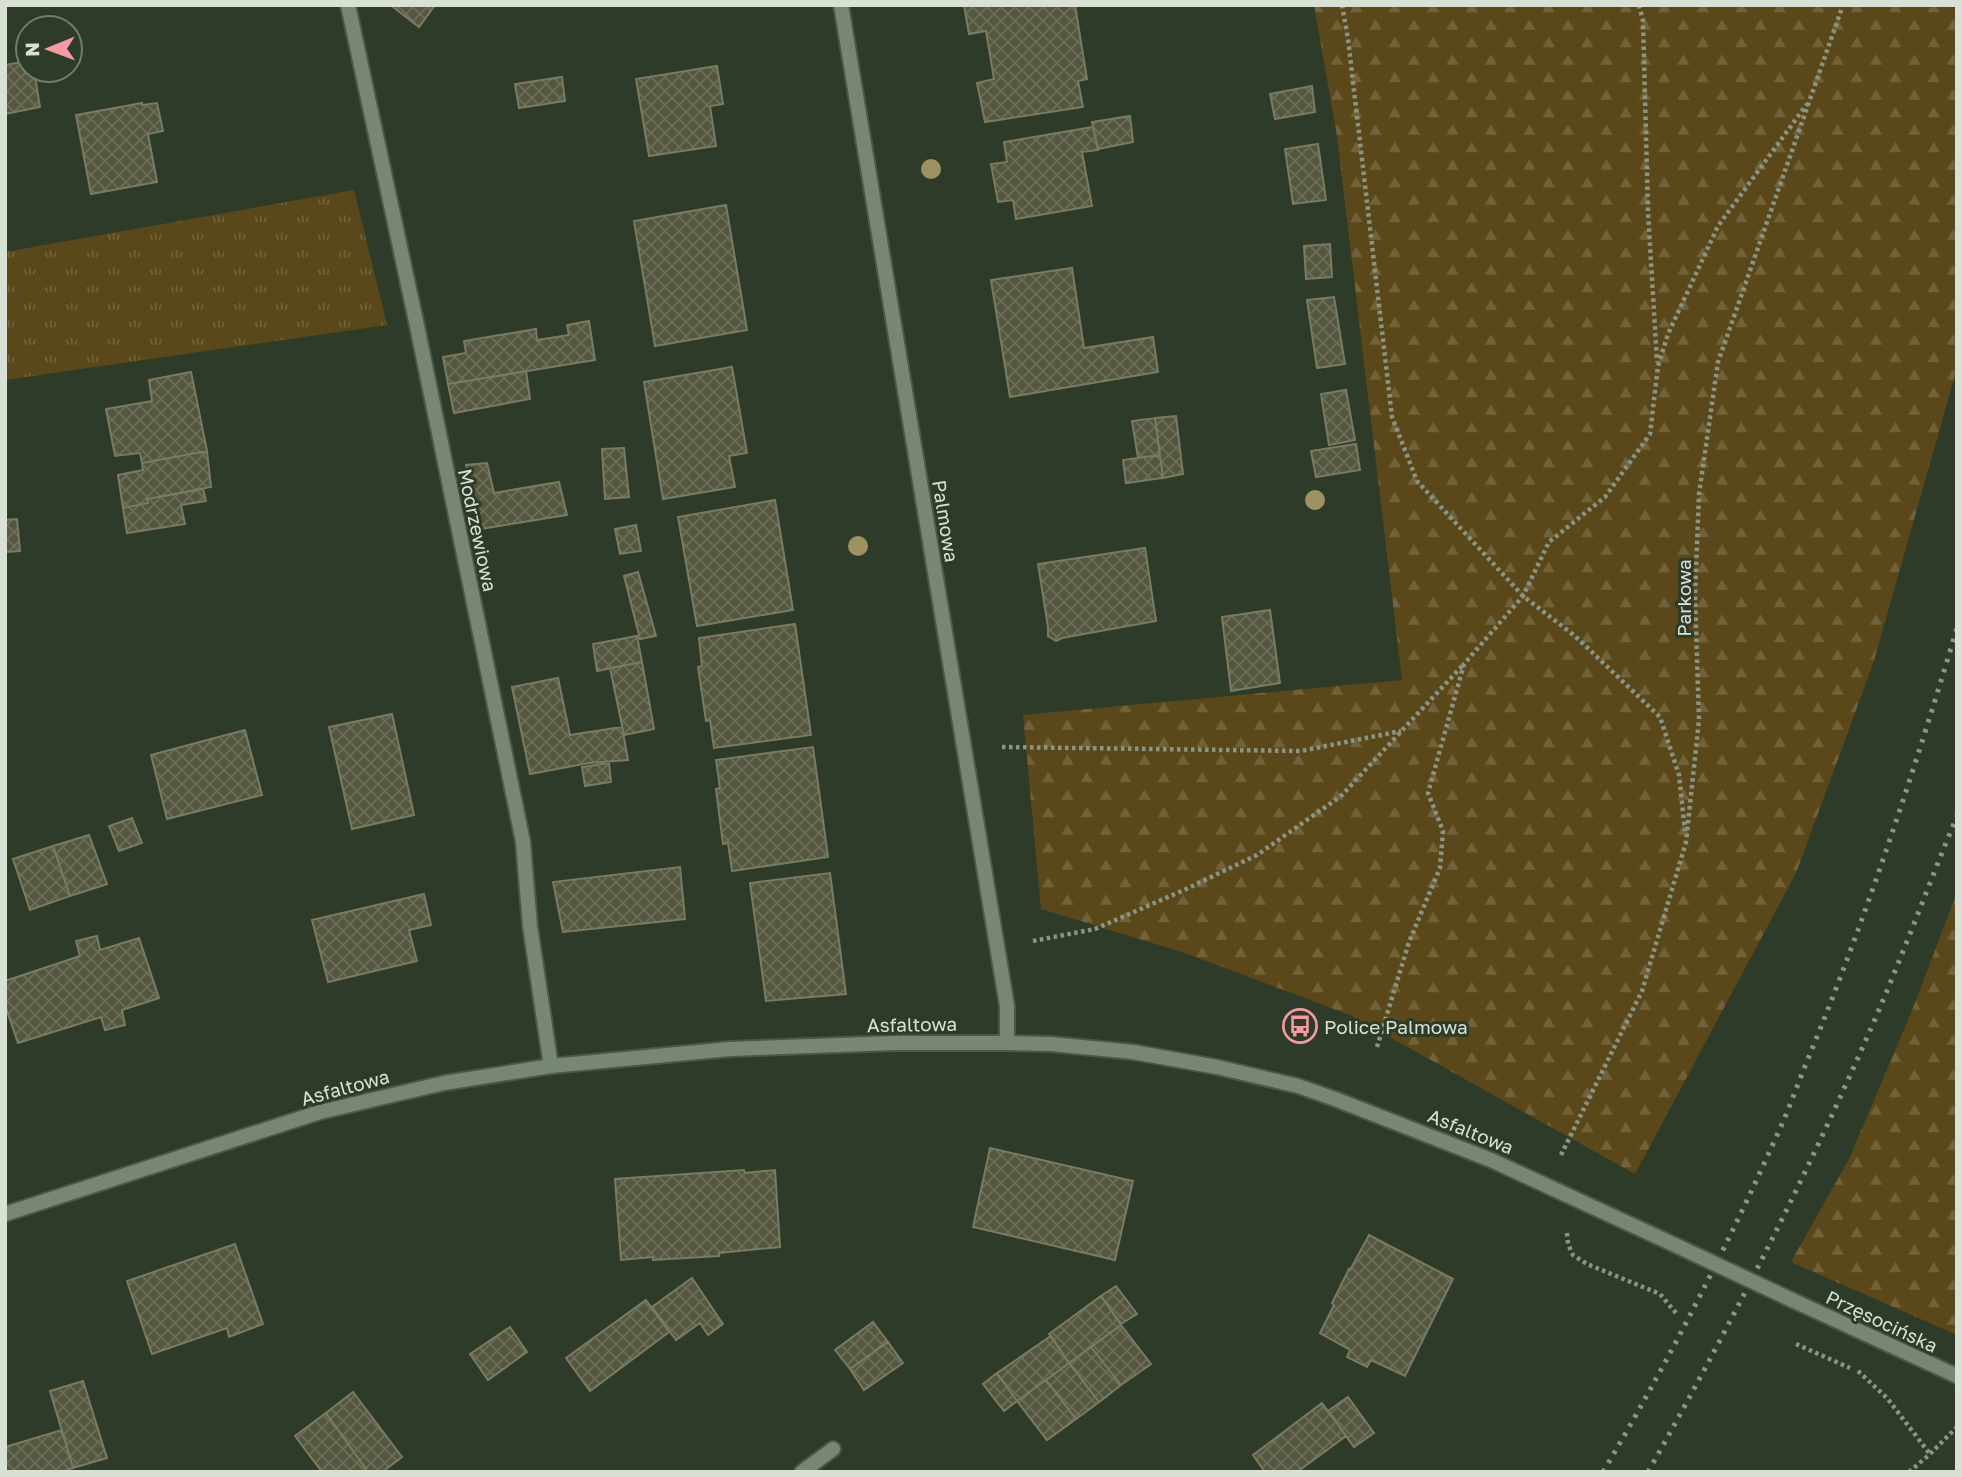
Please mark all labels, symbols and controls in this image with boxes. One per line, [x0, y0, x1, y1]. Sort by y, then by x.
north arrow [14, 14, 84, 84]
text: N [20, 42, 43, 57]
street label: Modrzewiowa [454, 466, 502, 594]
street label: Palmowa [928, 478, 964, 564]
street label: Parkowa [1672, 559, 1695, 637]
bus stop icon: Police Palmowa [1281, 1007, 1319, 1045]
street label: Asfaltowa [867, 1012, 957, 1036]
place label: Police Palmowa [1324, 1015, 1468, 1038]
street label: Asfaltowa [298, 1064, 392, 1110]
street label: Asfaltowa [1425, 1103, 1517, 1159]
street label: Przęsocińska [1822, 1285, 1942, 1357]

